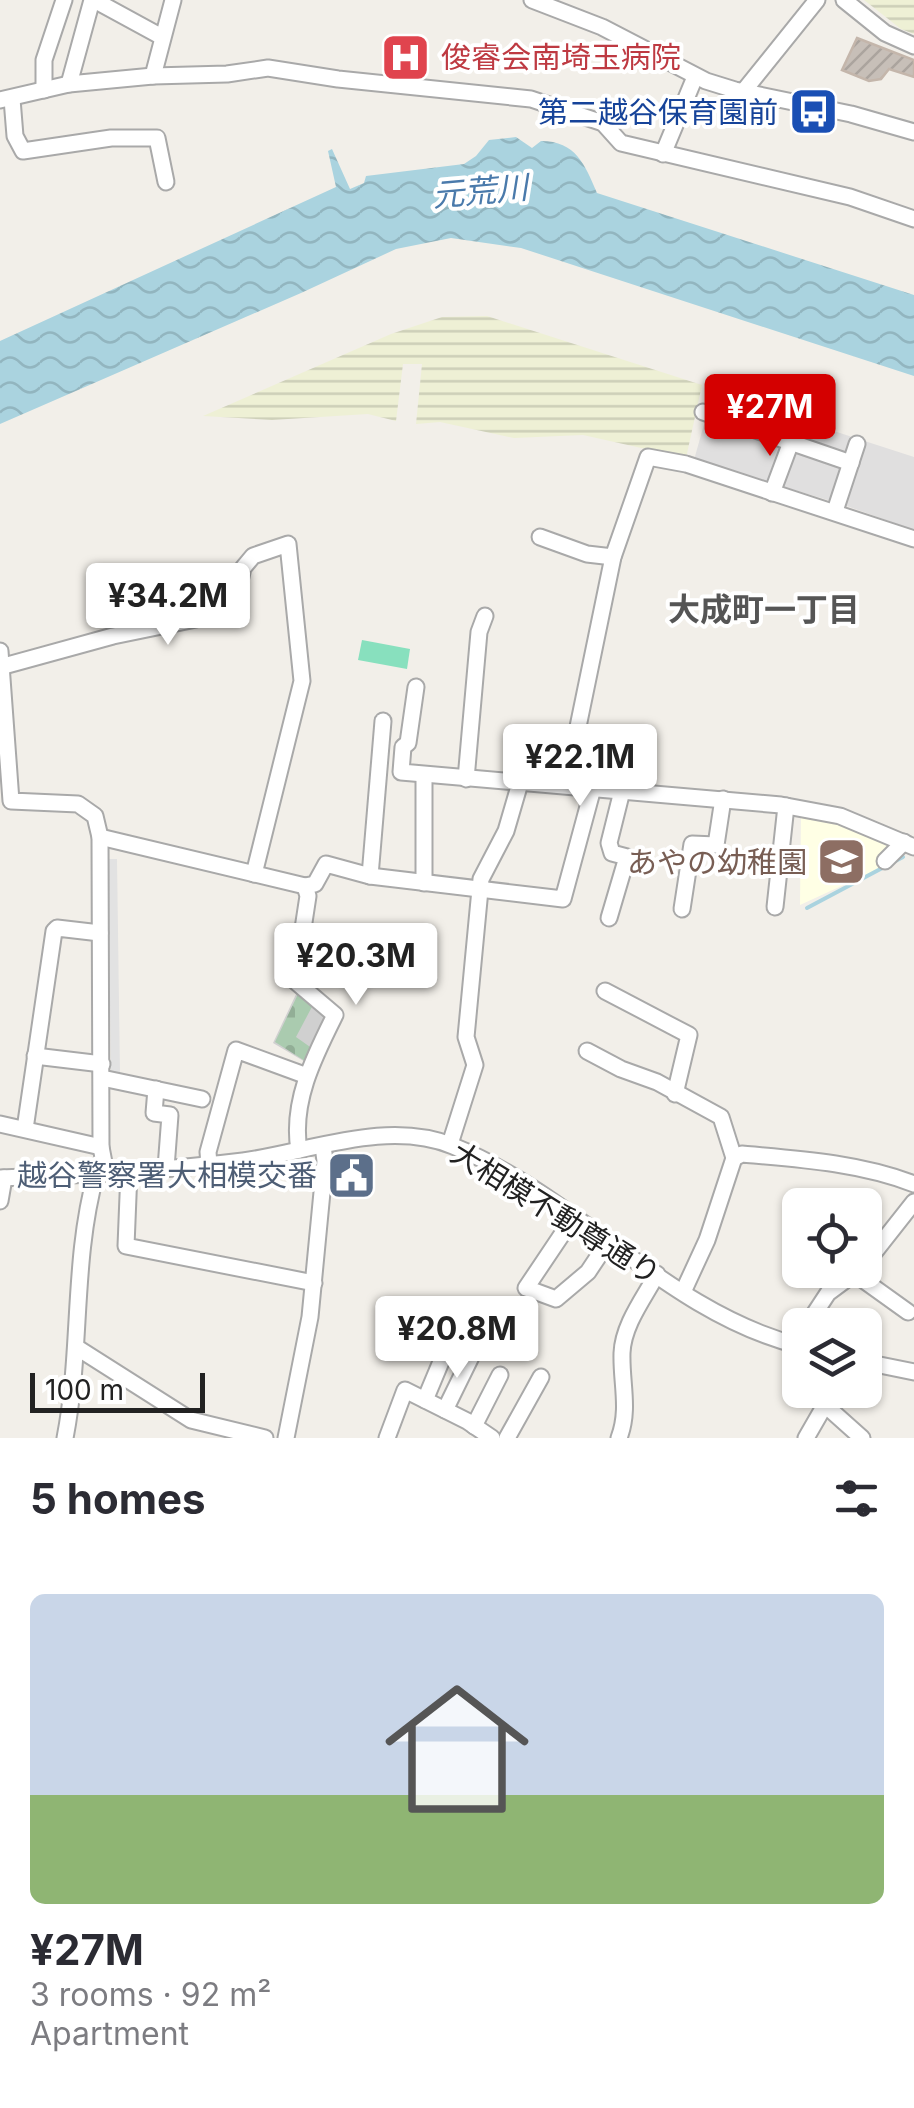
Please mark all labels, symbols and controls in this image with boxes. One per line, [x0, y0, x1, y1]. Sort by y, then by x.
hospital icon: 俊睿会南埼玉病院 [380, 31, 432, 83]
place label: 俊睿会南埼玉病院 [441, 39, 681, 75]
bus stop icon: 第二越谷保育園前 [787, 86, 839, 138]
place label: 第二越谷保育園前 [538, 94, 778, 130]
water label: 元荒川 [430, 167, 532, 215]
pin: ¥27M [711, 374, 829, 459]
text: ¥27M [727, 387, 813, 426]
pin: ¥34.2M [87, 563, 249, 648]
text: ¥34.2M [108, 576, 228, 615]
district label: 大成町一丁目 [668, 590, 860, 629]
pin: ¥22.1M [499, 724, 661, 809]
text: ¥22.1M [525, 737, 635, 776]
school or university icon: あやの幼稚園 [816, 836, 868, 888]
place label: あやの幼稚園 [627, 844, 807, 880]
pin: ¥20.3M [275, 923, 437, 1008]
text: ¥20.3M [296, 936, 416, 975]
street label: 大相模不動尊通り [445, 1134, 667, 1292]
public building icon: 越谷警察署大相模交番 [326, 1149, 378, 1201]
place label: 越谷警察署大相模交番 [17, 1157, 317, 1193]
map controls [782, 1188, 882, 1408]
button: locate [782, 1188, 882, 1288]
pin: ¥20.8M [376, 1296, 538, 1381]
button: layers [782, 1308, 882, 1408]
text: ¥20.8M [397, 1309, 517, 1348]
scale bar [30, 1368, 205, 1412]
text: 100 m [45, 1373, 124, 1407]
icon: filters [829, 1471, 884, 1526]
text: 5 homes [30, 1473, 206, 1524]
icon: home [367, 1659, 547, 1839]
text: ¥27M [30, 1924, 144, 1975]
text: 3 rooms · 92 m² [30, 1975, 271, 2014]
text: Apartment [30, 2014, 189, 2053]

